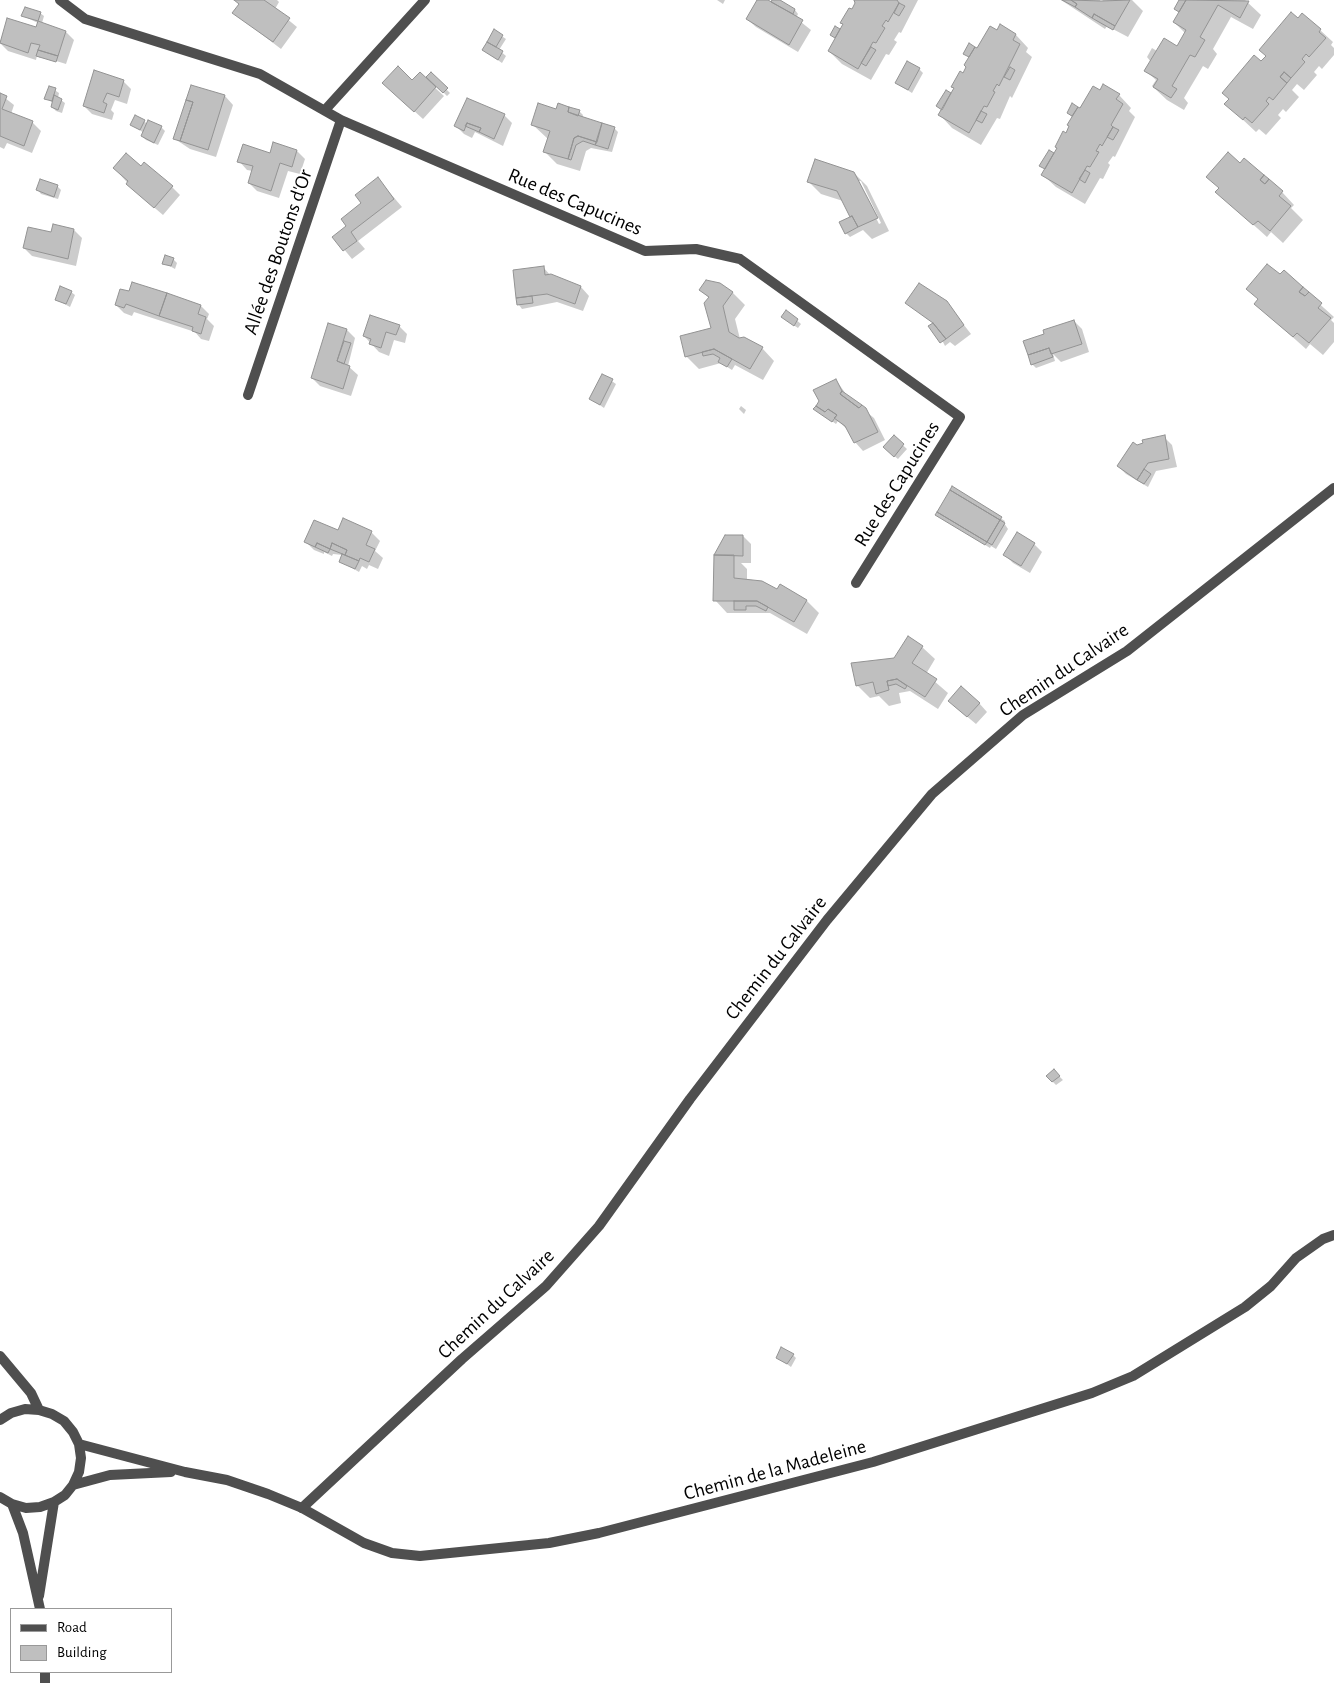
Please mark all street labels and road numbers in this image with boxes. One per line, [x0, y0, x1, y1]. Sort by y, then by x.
street label: Rue des Capucines [504, 163, 646, 241]
street label: Allée des Boutons d'Or [238, 166, 318, 338]
street label: Rue des Capucines [849, 417, 945, 551]
street label: Chemin du Calvaire [995, 618, 1133, 722]
street label: Chemin du Calvaire [720, 891, 832, 1025]
street label: Chemin du Calvaire [433, 1244, 559, 1364]
street label: Chemin de la Madeleine [681, 1434, 869, 1506]

